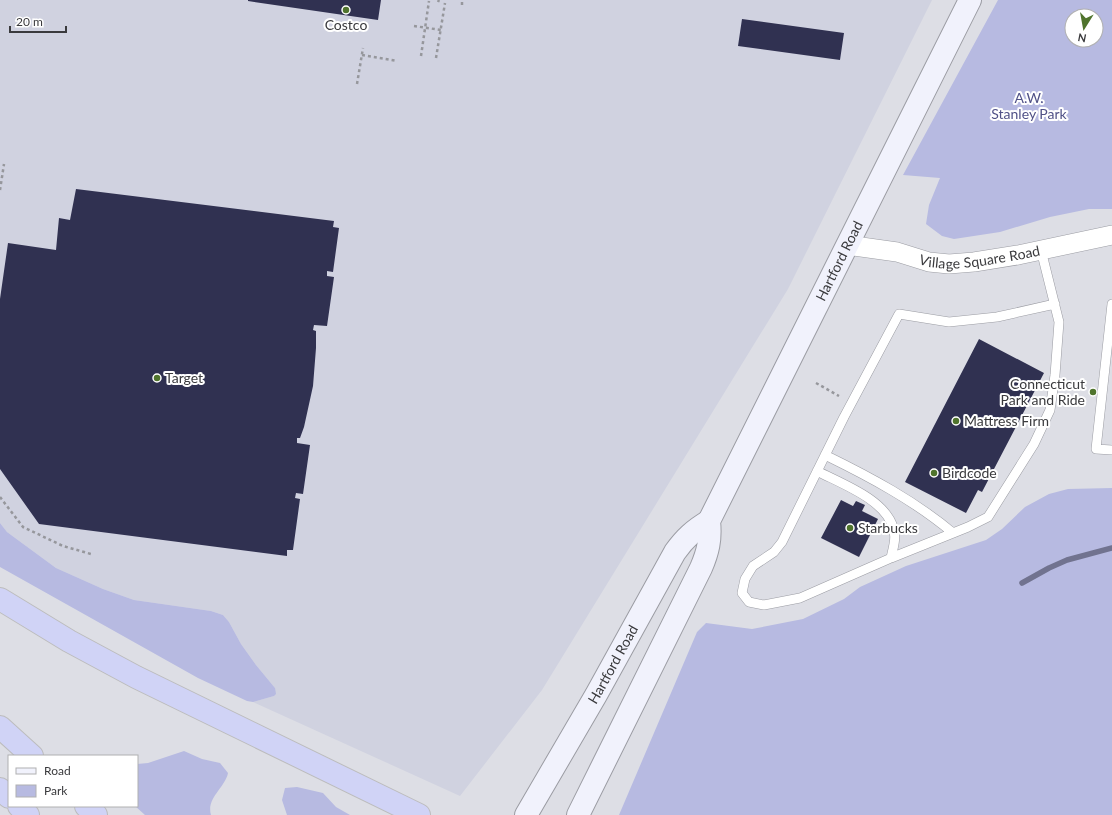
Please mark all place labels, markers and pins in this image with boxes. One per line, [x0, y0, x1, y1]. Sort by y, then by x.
marker: Costco [341, 5, 351, 15]
place label: Costco [325, 16, 367, 33]
place label: Target [165, 369, 203, 386]
marker: Target [152, 373, 162, 383]
place label: Connecticut Park and Ride [1001, 375, 1085, 408]
marker: Connecticut Park and Ride [1088, 387, 1098, 397]
place label: Mattress Firm [964, 412, 1049, 429]
marker: Mattress Firm [951, 416, 961, 426]
place label: Birdcode [942, 464, 997, 481]
marker: Birdcode [929, 468, 939, 478]
place label: Starbucks [858, 519, 918, 536]
marker: Starbucks [845, 523, 855, 533]

